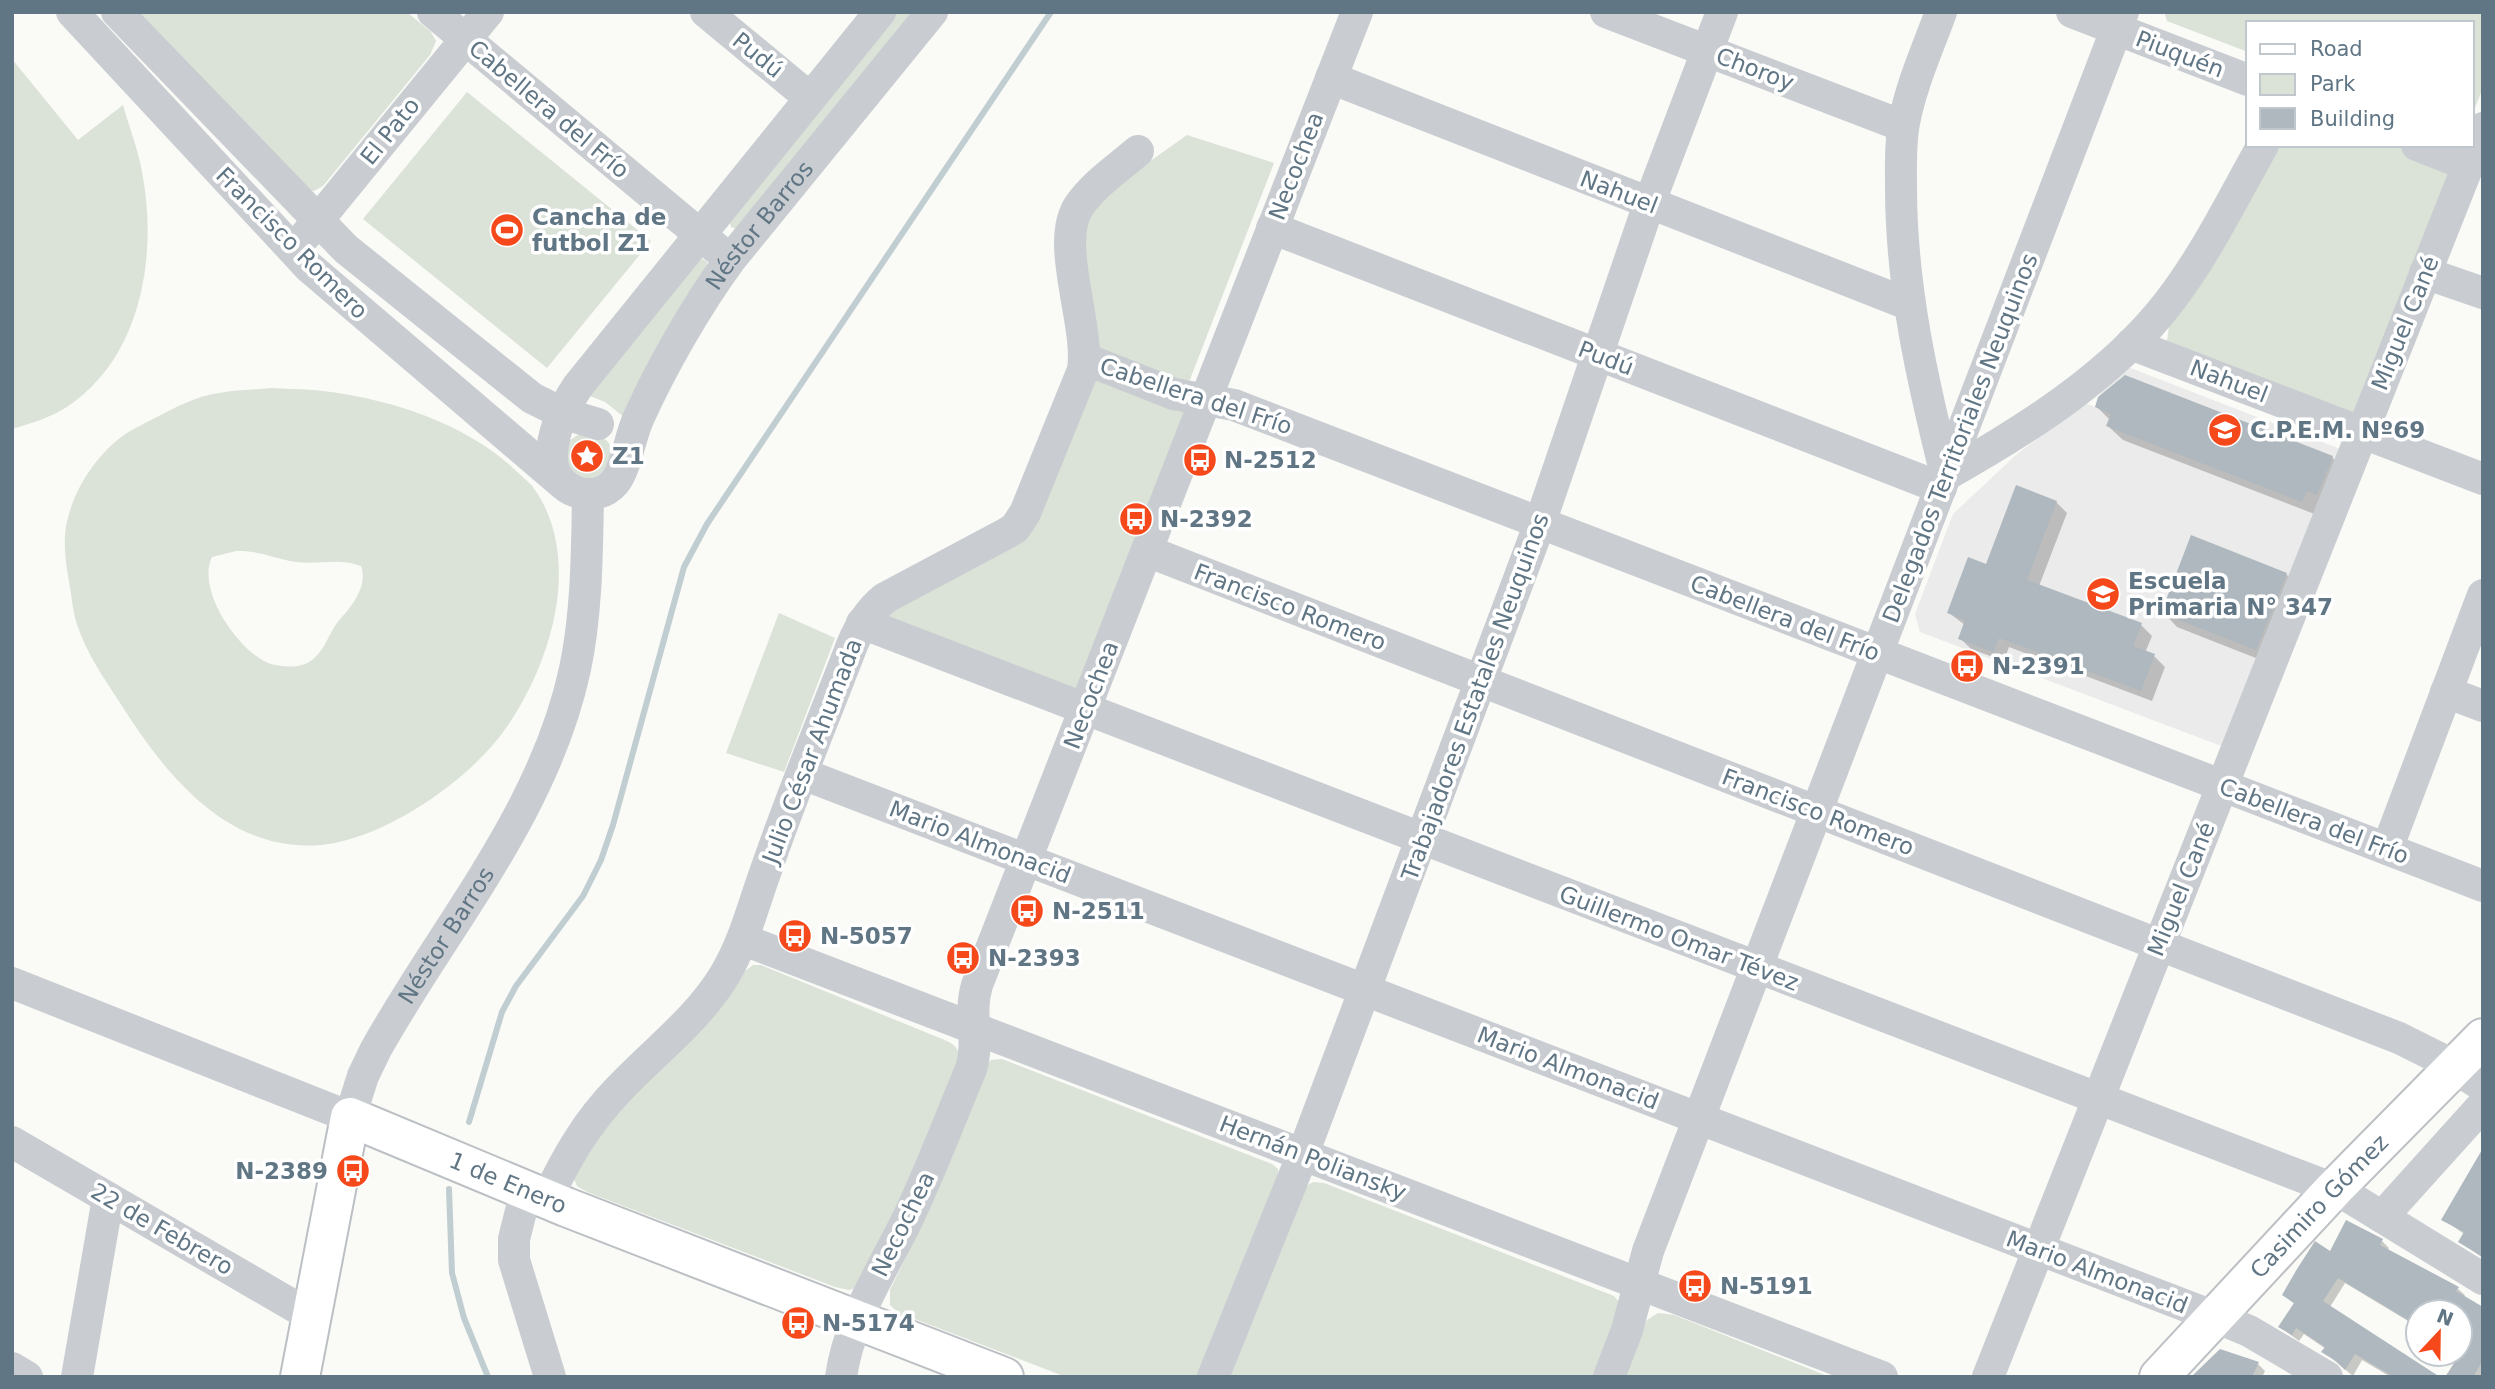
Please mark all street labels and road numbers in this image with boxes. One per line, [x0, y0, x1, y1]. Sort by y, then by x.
street label: Piuquén [2132, 25, 2228, 83]
street label: Pudú [728, 27, 788, 83]
street label: Cabellera del Frío [464, 35, 634, 183]
street label: Choroy [1712, 42, 1798, 96]
street label: El Pato [355, 92, 425, 170]
street label: Necochea [1264, 108, 1328, 224]
street label: Néstor Barros [700, 156, 818, 294]
street label: Francisco Romero [211, 162, 373, 324]
street label: Nahuel [1577, 165, 1661, 219]
street label: Delegados Territoriales Neuquinos [1877, 250, 2043, 626]
street label: Miguel Cané [2366, 252, 2444, 394]
street label: Pudú [1575, 336, 1637, 380]
street label: Cabellera del Frío [1097, 353, 1295, 439]
street label: Nahuel [2187, 354, 2271, 408]
street label: Trabajadores Estatales Neuquinos [1396, 510, 1554, 885]
street label: Francisco Romero [1190, 558, 1390, 656]
street label: Cabellera del Frío [1687, 570, 1883, 666]
street label: Julio César Ahumada [756, 635, 867, 869]
street label: Necochea [1059, 637, 1123, 753]
street label: Francisco Romero [1718, 763, 1918, 861]
street label: Cabellera del Frío [2216, 773, 2412, 869]
street label: Mario Almonacid [886, 795, 1074, 889]
street label: Miguel Cané [2142, 818, 2220, 960]
street label: Néstor Barros [393, 862, 499, 1009]
street label: Guillermo Omar Tévez [1556, 880, 1802, 996]
street label: Mario Almonacid [1474, 1021, 1662, 1115]
street label: Hernán Poliansky [1216, 1110, 1410, 1206]
street label: Casimiro Gómez [2245, 1129, 2393, 1283]
street label: 1 de Enero [446, 1147, 570, 1219]
street label: Necochea [866, 1167, 940, 1281]
street label: 22 de Febrero [86, 1178, 238, 1280]
street label: Mario Almonacid [2003, 1225, 2191, 1319]

